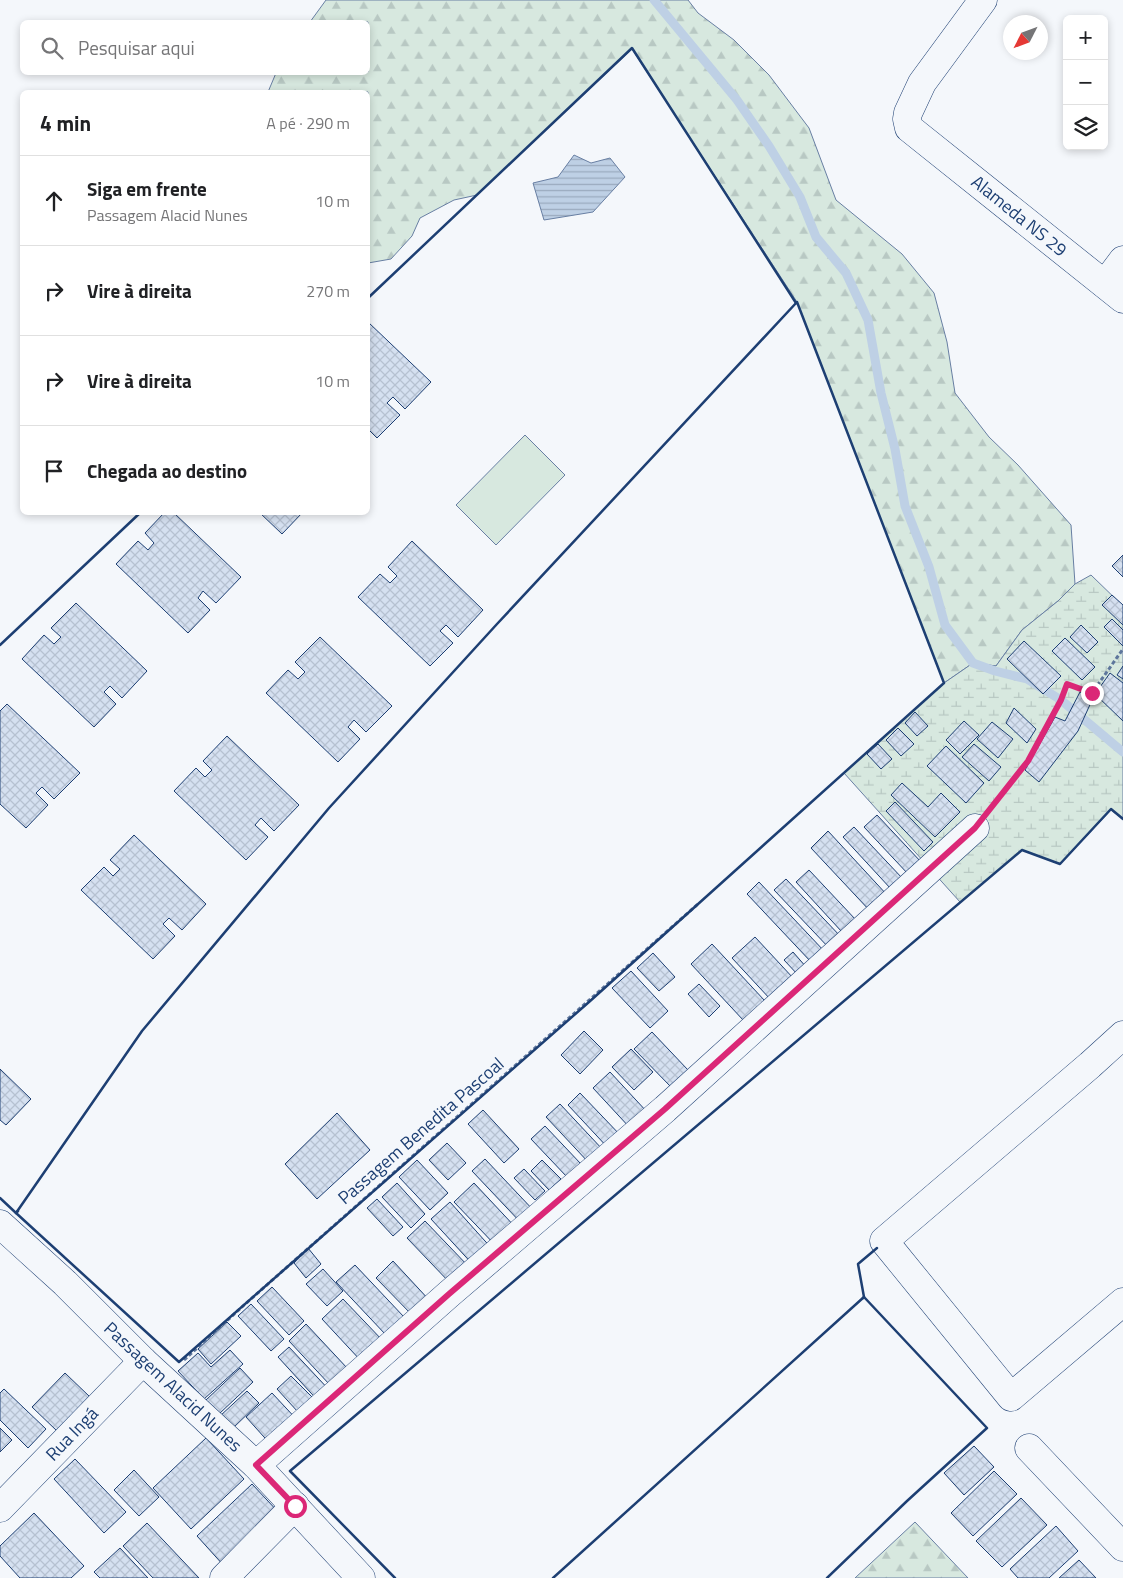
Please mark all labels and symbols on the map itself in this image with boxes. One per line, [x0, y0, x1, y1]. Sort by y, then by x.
north arrow [1003, 15, 1048, 60]
street label: Alameda NS 29 [966, 168, 1073, 263]
route end [1081, 682, 1104, 705]
street label: Passagem Benedita Pascoal [332, 1051, 510, 1211]
street label: Passagem Alacid Nunes [98, 1315, 249, 1458]
street label: Rua Ingá [39, 1401, 104, 1467]
route start [284, 1495, 307, 1518]

